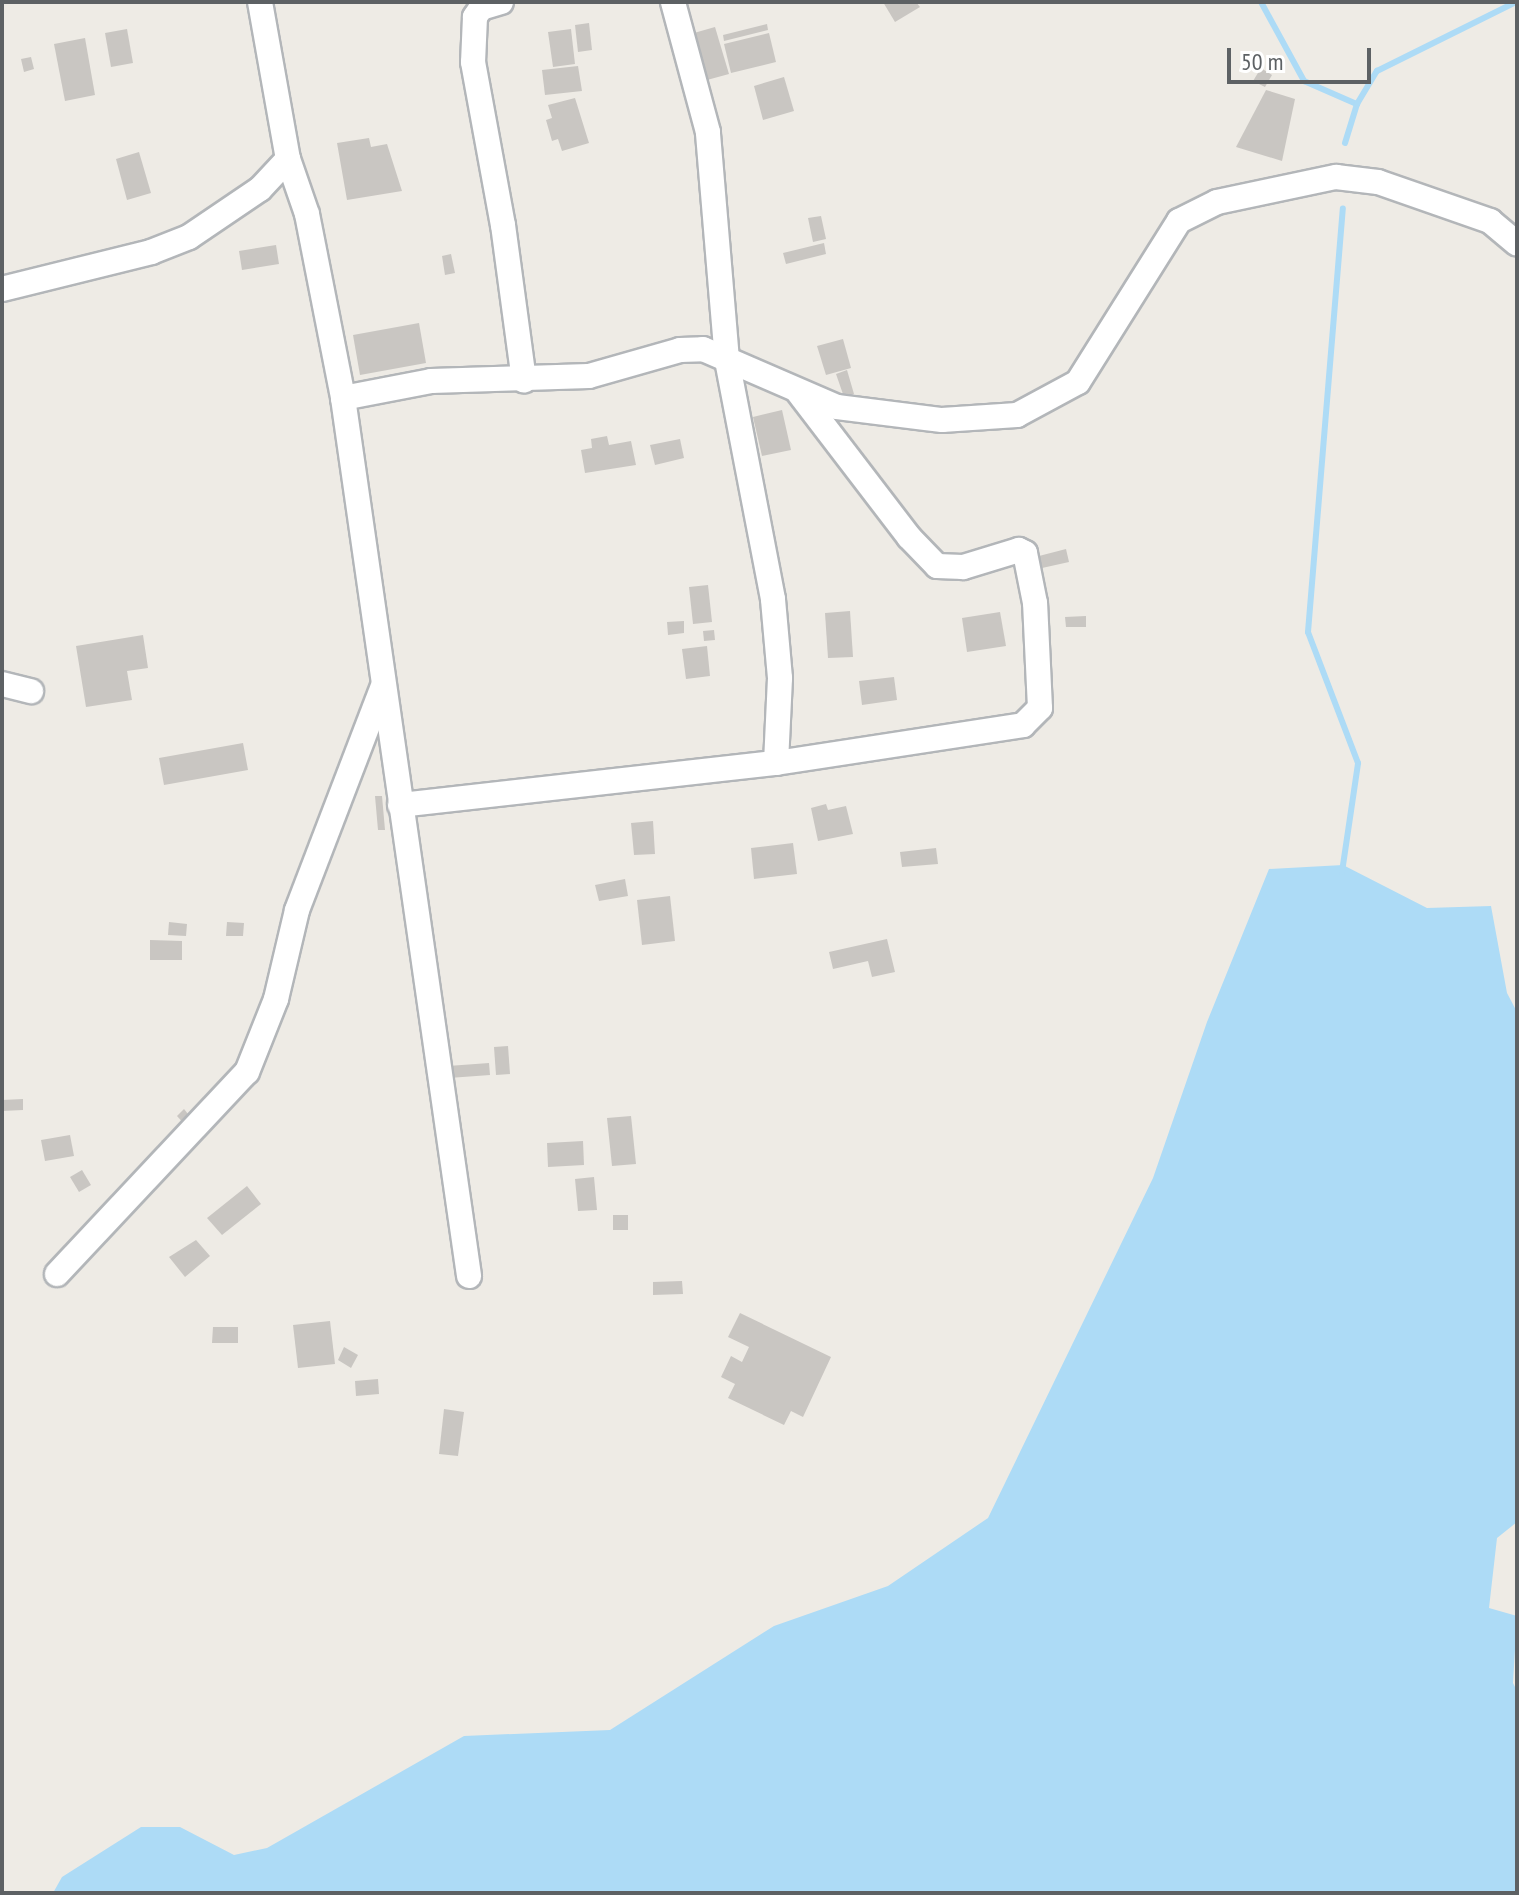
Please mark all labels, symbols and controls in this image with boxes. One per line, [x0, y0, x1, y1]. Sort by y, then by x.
scale bar [1231, 32, 1375, 82]
text: 50 m [1241, 46, 1283, 77]

